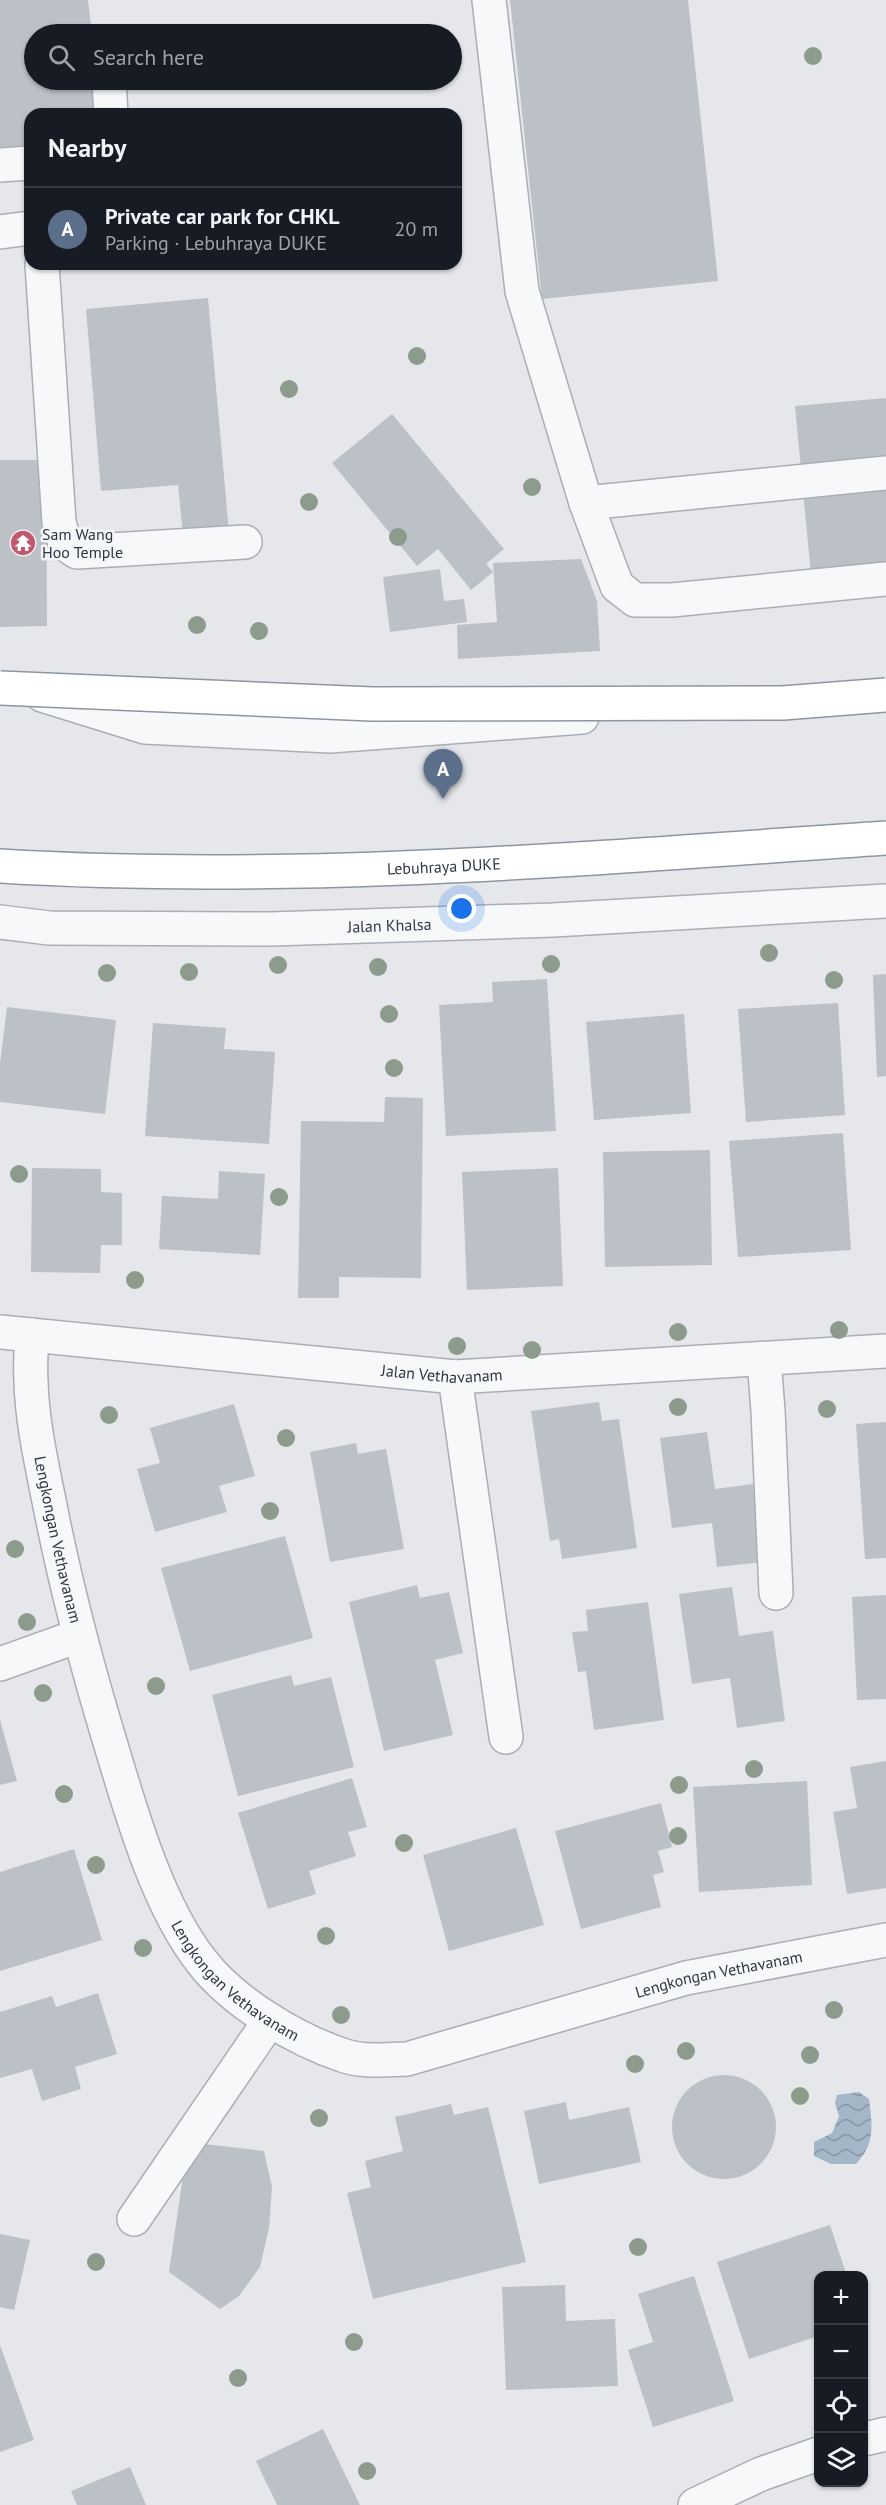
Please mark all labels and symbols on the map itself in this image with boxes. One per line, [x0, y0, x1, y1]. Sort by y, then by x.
place label: Sam Wang Hoo Temple [42, 524, 123, 562]
temple icon: Sam Wang Hoo Temple [8, 528, 38, 558]
pin: A [424, 750, 462, 799]
street label: Lebuhraya DUKE [387, 853, 501, 879]
your location [447, 894, 476, 923]
street label: Jalan Khalsa [346, 914, 432, 937]
street label: Jalan Vethavanam [379, 1360, 503, 1387]
street label: Lengkongan Vethavanam [30, 1454, 86, 1625]
street label: Lengkongan Vethavanam [167, 1917, 303, 2045]
street label: Lengkongan Vethavanam [633, 1946, 804, 2002]

